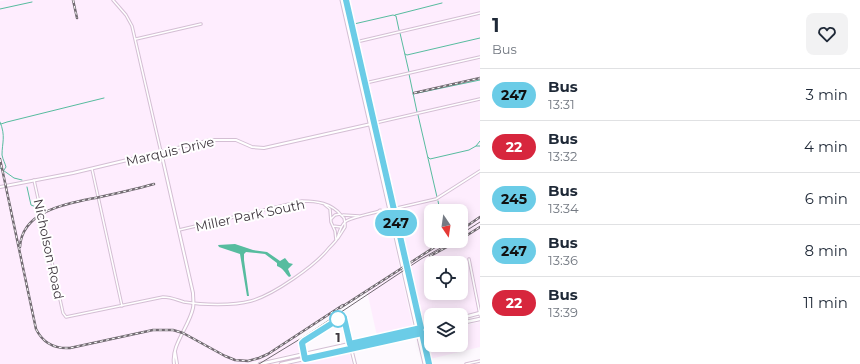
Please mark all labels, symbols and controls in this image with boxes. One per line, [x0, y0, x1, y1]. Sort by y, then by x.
button: heart [806, 13, 848, 55]
text: 1 [492, 14, 499, 37]
text: Bus [492, 41, 517, 57]
text: Bus [548, 77, 578, 96]
text: 3 min [806, 85, 848, 104]
text: 247 [501, 86, 527, 104]
text: 13:31 [548, 96, 575, 112]
text: Bus [548, 129, 578, 148]
street label: Marquis Drive [124, 133, 216, 169]
text: 4 min [804, 137, 848, 156]
text: 22 [506, 138, 522, 156]
text: 13:32 [548, 148, 577, 164]
text: Bus [548, 181, 578, 200]
text: 6 min [805, 189, 848, 208]
text: 245 [501, 190, 527, 208]
street label: Miller Park South [194, 196, 306, 234]
street label: Nicholson Road [31, 197, 67, 301]
text: 13:34 [548, 200, 579, 216]
north arrow [424, 204, 468, 248]
map controls [424, 204, 468, 352]
line badge: 247 [373, 210, 419, 236]
text: 247 [383, 214, 409, 232]
text: Bus [548, 233, 578, 252]
text: 8 min [804, 241, 848, 260]
text: 247 [501, 242, 527, 260]
text: 13:36 [548, 252, 578, 268]
button: locate [424, 256, 468, 300]
text: Bus [548, 285, 578, 304]
text: 11 min [803, 293, 848, 312]
text: 22 [506, 294, 522, 312]
text: 13:39 [548, 304, 578, 320]
button: layers [424, 308, 468, 352]
marker: 1 [329, 310, 347, 328]
place label: 1 [335, 329, 341, 345]

